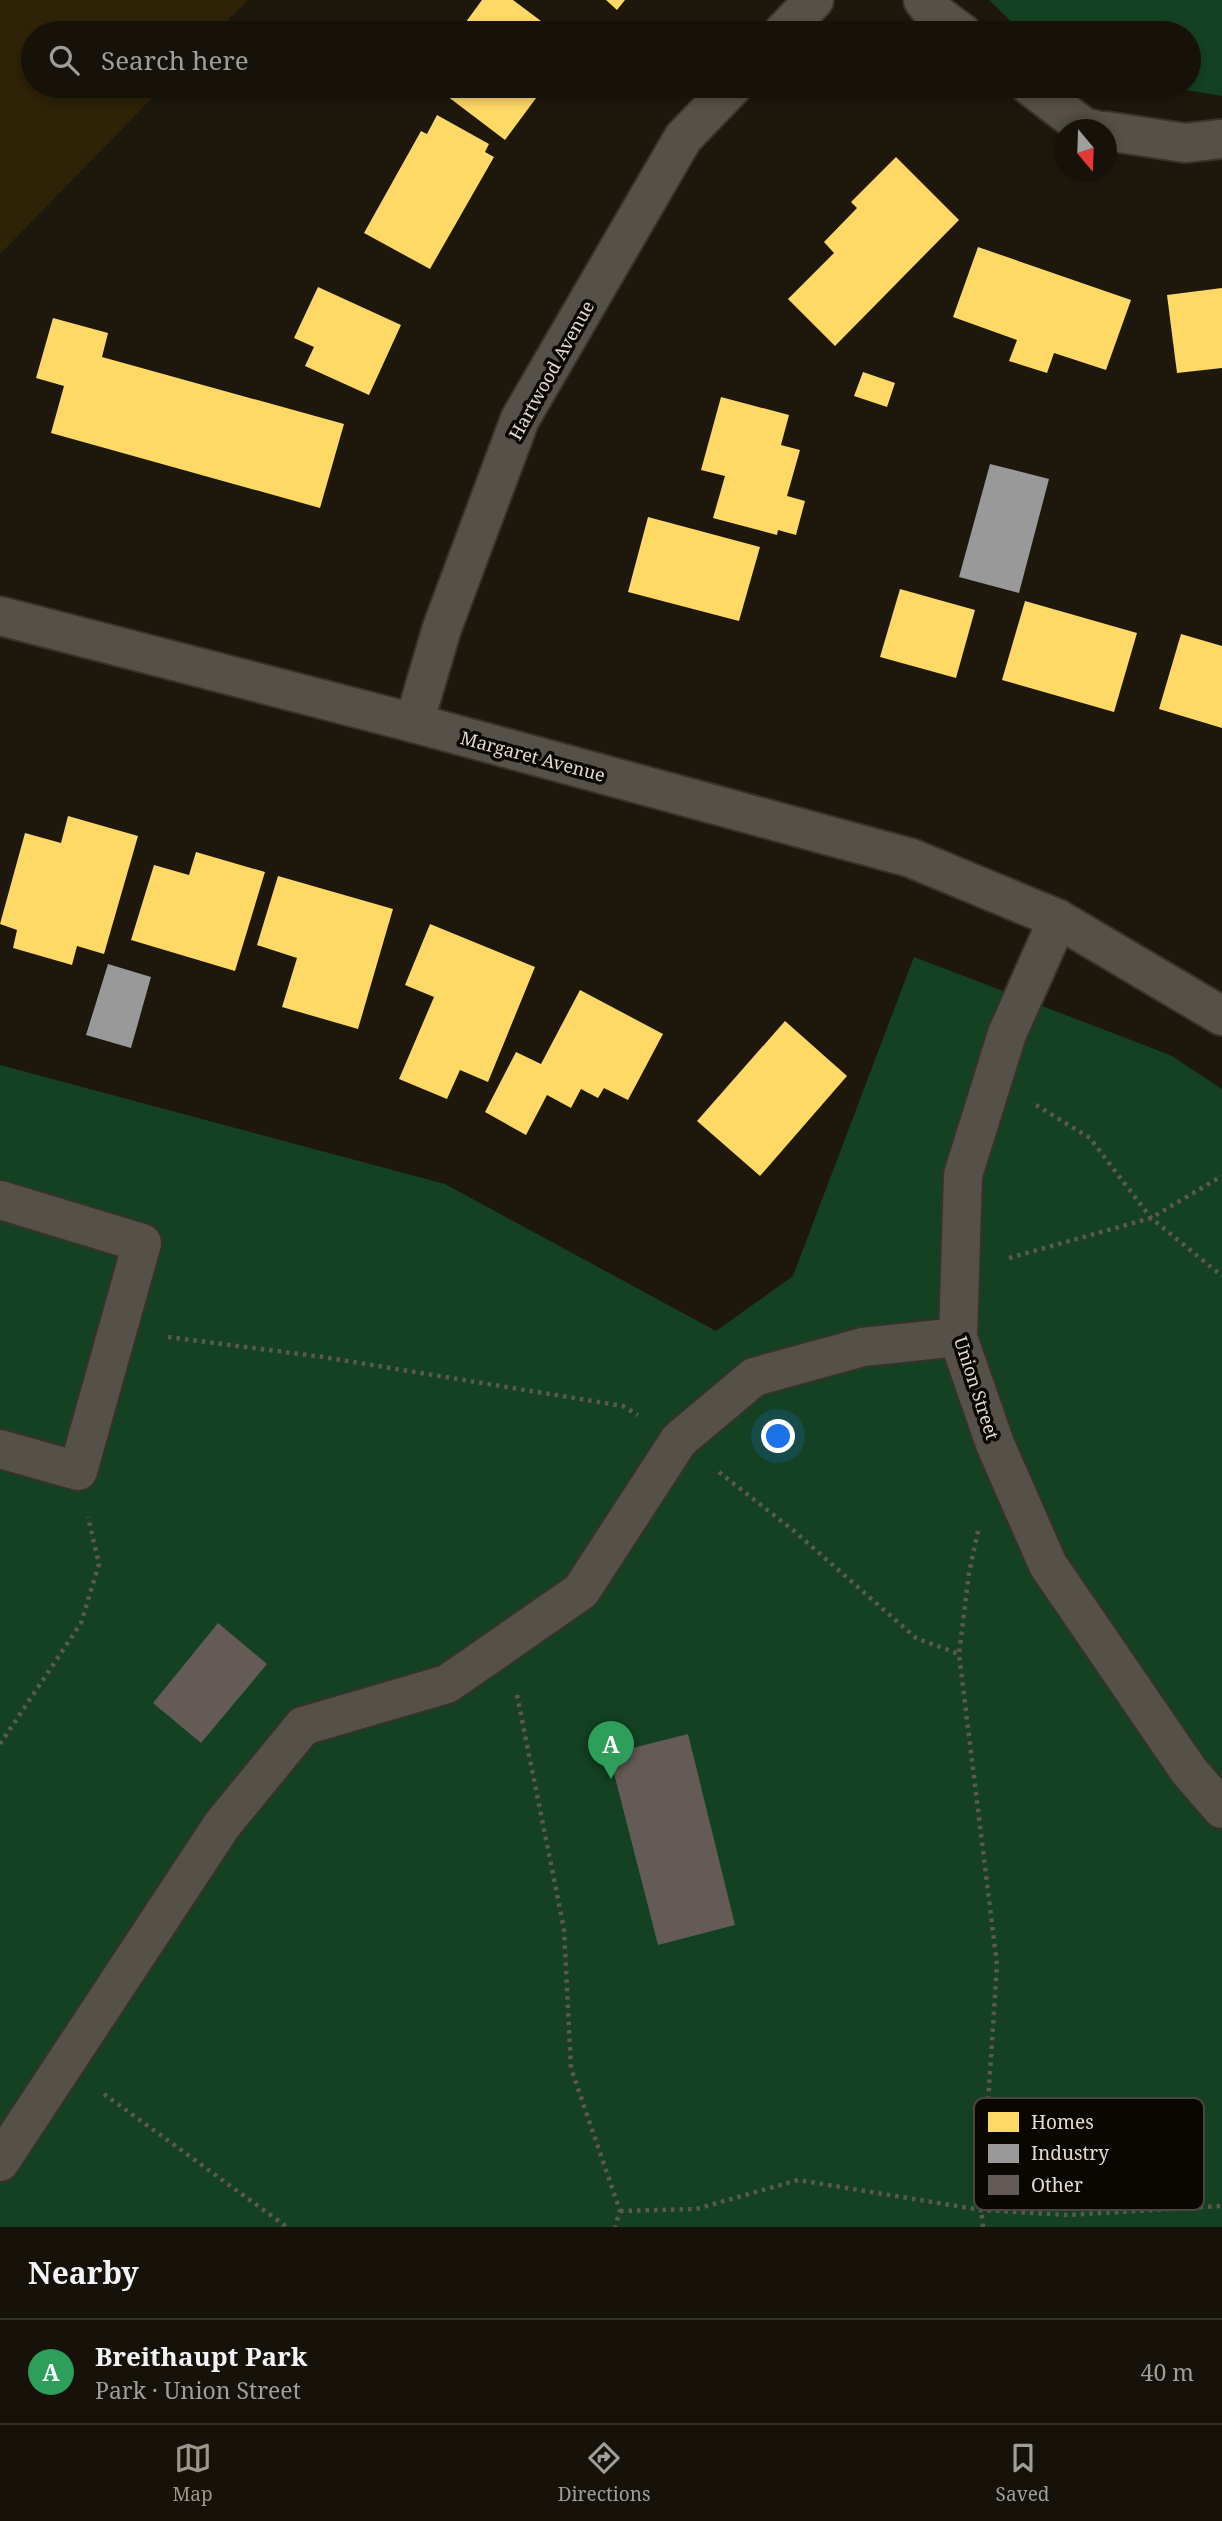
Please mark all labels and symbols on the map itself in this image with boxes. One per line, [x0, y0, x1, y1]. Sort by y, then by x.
north arrow [1054, 119, 1117, 182]
street label: Hartwood Avenue [503, 296, 599, 444]
street label: Margaret Avenue [458, 725, 608, 787]
street label: Union Street [949, 1333, 1005, 1443]
your location [761, 1419, 795, 1453]
pin: A [588, 1721, 634, 1779]
legend [974, 2098, 1204, 2210]
text: Homes [1031, 2109, 1094, 2135]
text: Industry [1031, 2140, 1109, 2166]
text: Other [1031, 2172, 1083, 2198]

